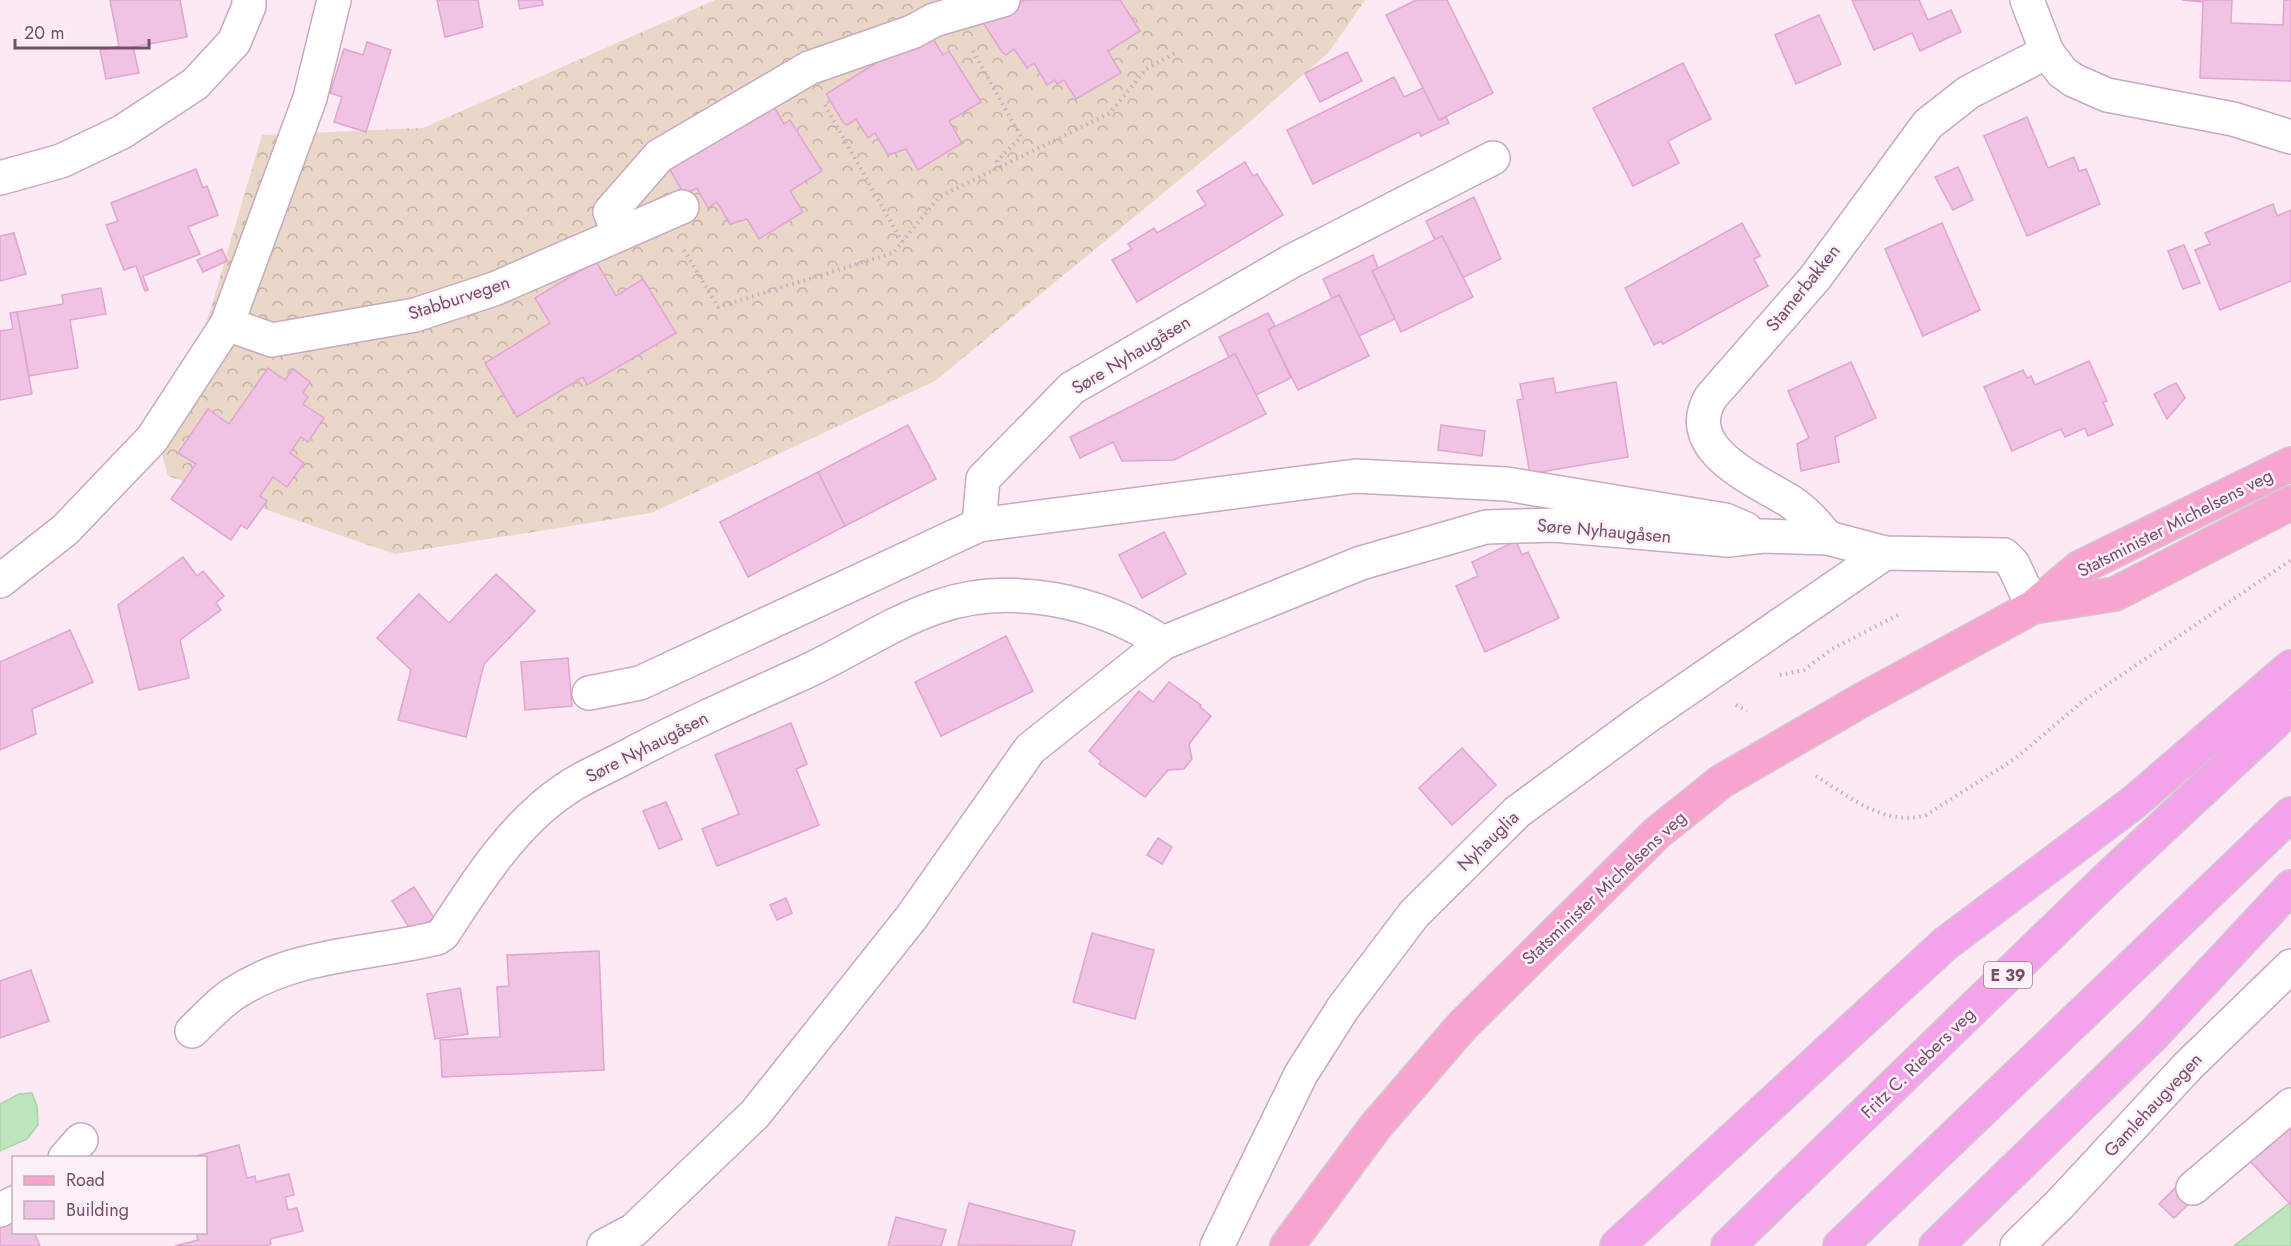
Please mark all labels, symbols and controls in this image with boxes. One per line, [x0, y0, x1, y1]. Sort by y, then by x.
scale bar [15, 12, 148, 50]
text: 20 m [24, 20, 64, 46]
street label: Stamerbakken [1760, 239, 1846, 337]
street label: Stabburvegen [405, 269, 513, 327]
street label: Søre Nyhaugåsen [1067, 309, 1195, 401]
street label: Statsminister Michelsens veg [2073, 462, 2277, 584]
street label: Søre Nyhaugåsen [1536, 512, 1672, 550]
street label: Søre Nyhaugåsen [581, 705, 713, 789]
street label: Nyhauglia [1451, 805, 1525, 877]
street label: Statsminister Michelsens veg [1516, 805, 1692, 971]
road number: E 39 [1984, 962, 2032, 988]
street label: Fritz C. Riebers veg [1855, 1002, 1981, 1124]
street label: Gamlehaugvegen [2098, 1047, 2208, 1163]
legend [12, 1156, 207, 1234]
text: Road [66, 1167, 105, 1193]
text: Building [66, 1197, 129, 1223]

